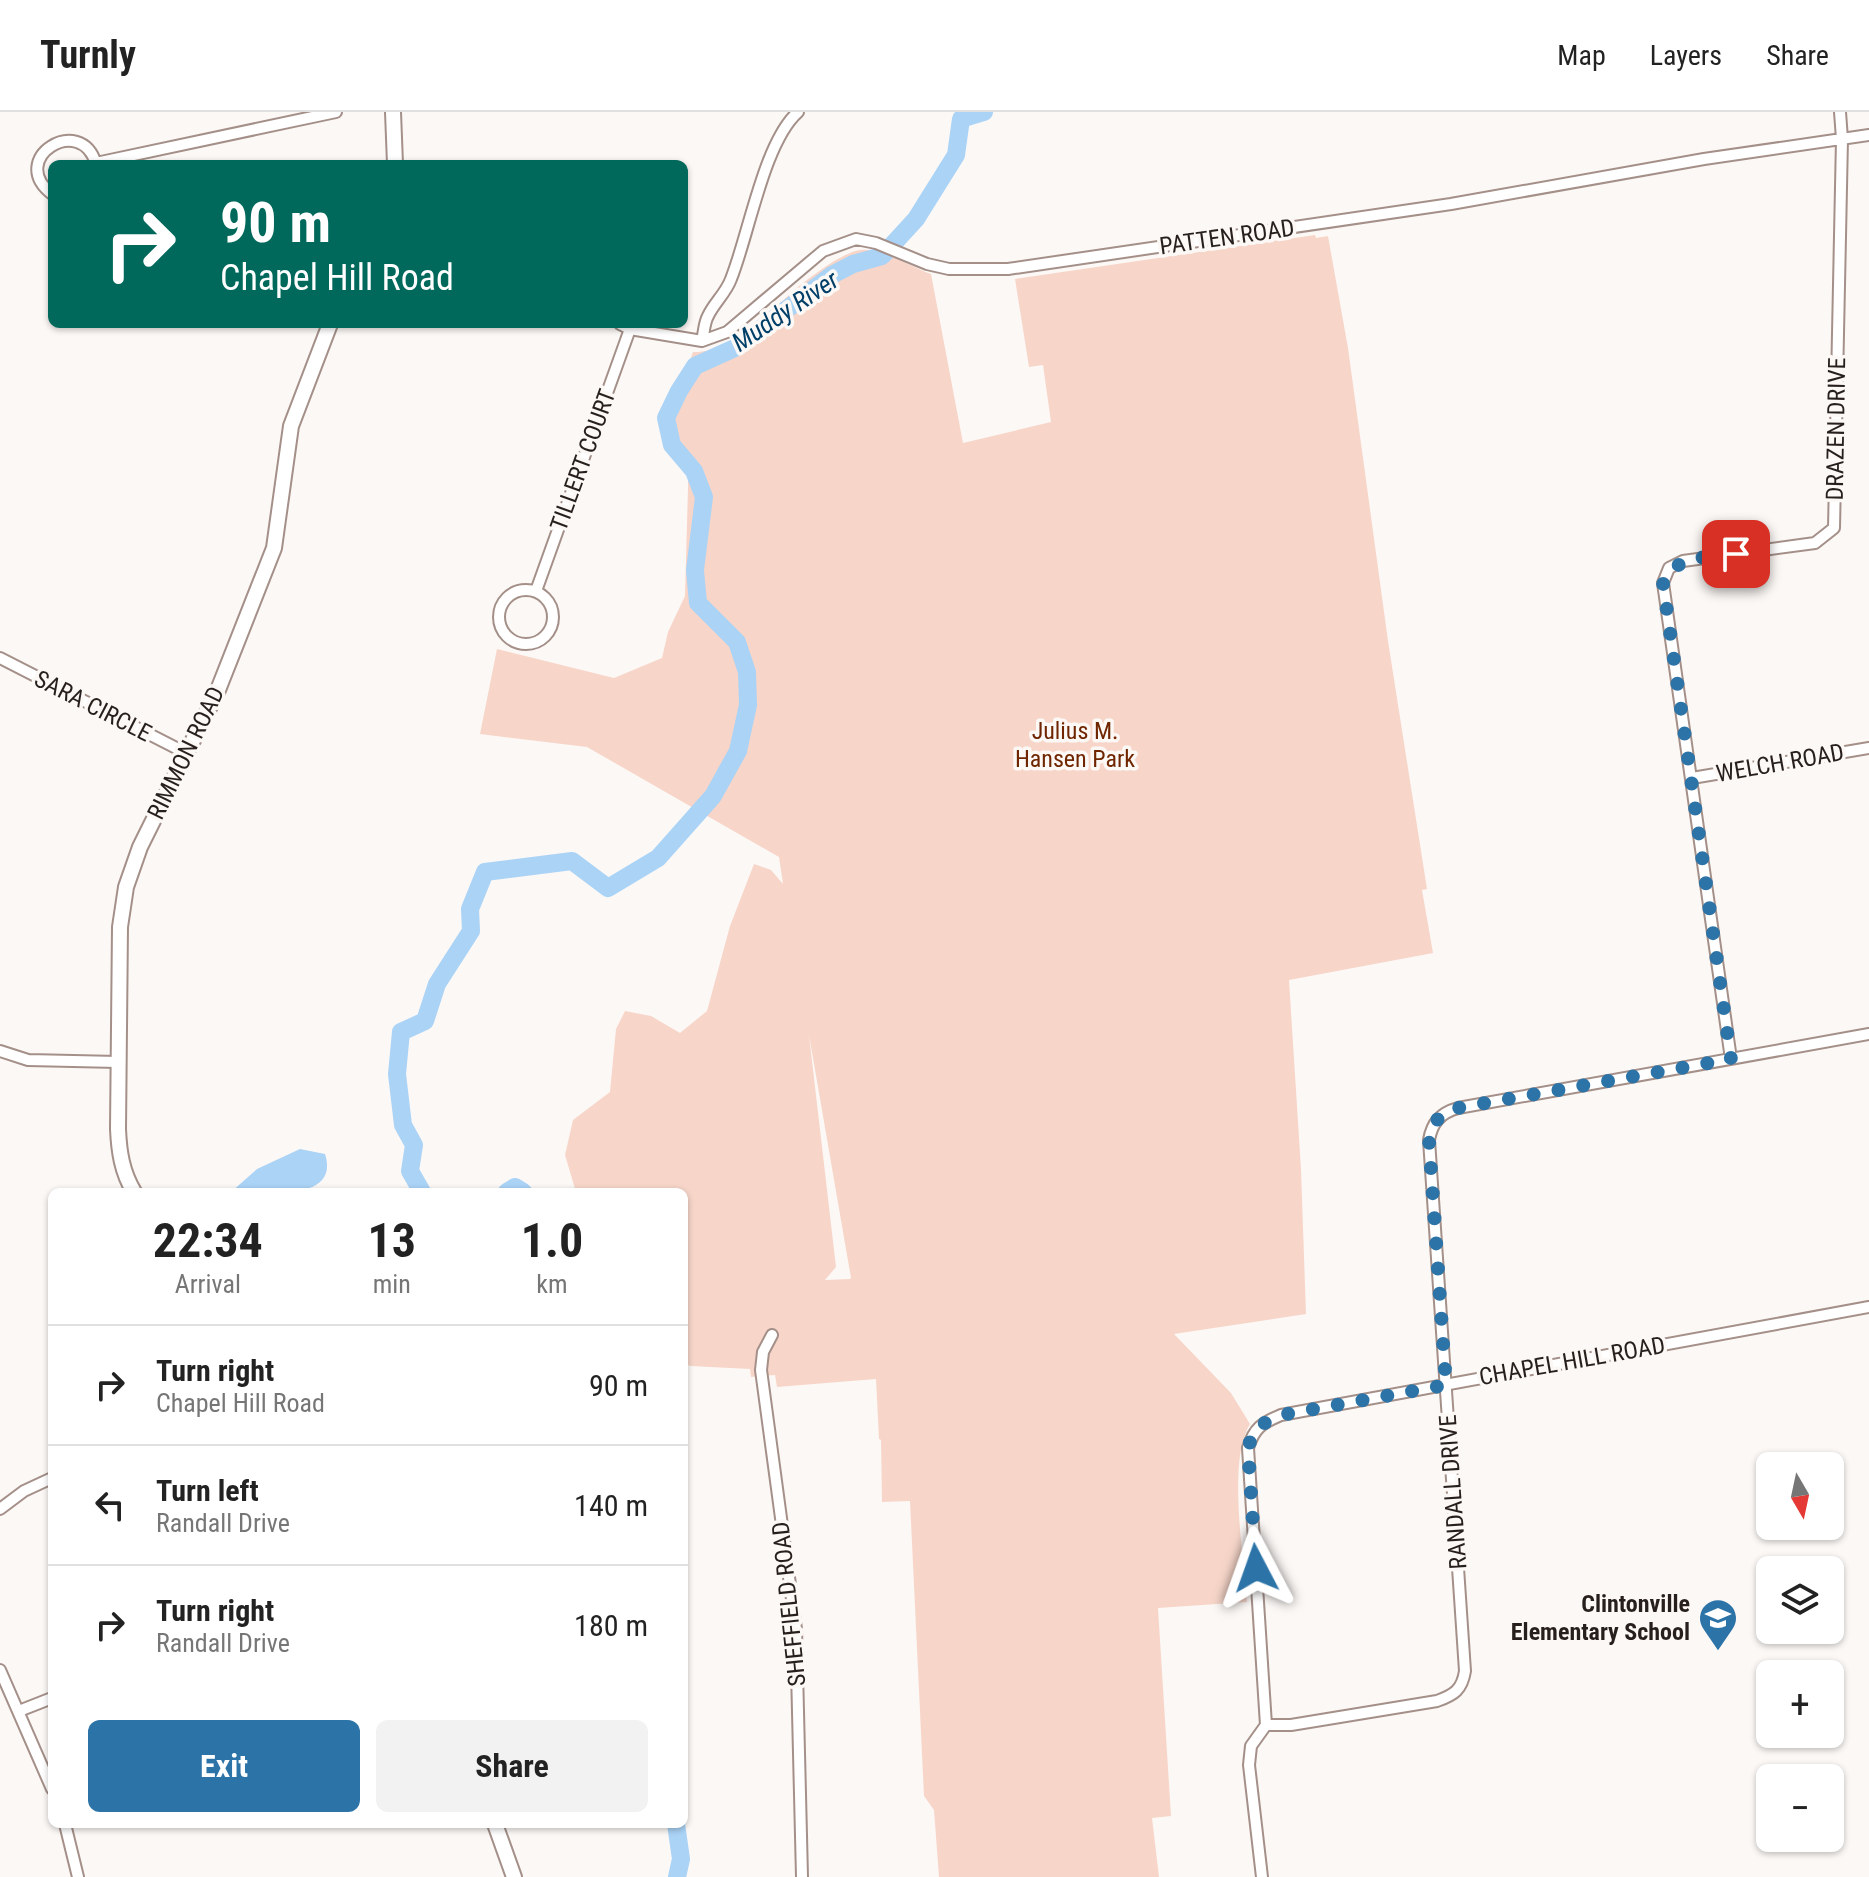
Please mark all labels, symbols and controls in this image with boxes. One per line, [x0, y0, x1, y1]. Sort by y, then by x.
text: Turnly [40, 33, 136, 77]
text: Map [1557, 39, 1606, 72]
text: Layers [1650, 39, 1722, 72]
text: Share [1766, 39, 1829, 72]
text: 90 m [220, 190, 331, 256]
icon: right [88, 192, 192, 296]
street label: PATTEN ROAD [1158, 214, 1296, 260]
text: Chapel Hill Road [220, 257, 454, 299]
water label: Muddy River [726, 264, 845, 358]
street label: DRAZEN DRIVE [1821, 357, 1851, 501]
street label: TILLERT COURT [544, 385, 622, 535]
pin [1702, 520, 1770, 588]
icon: arrive [1714, 532, 1758, 576]
street label: SARA CIRCLE [30, 665, 156, 747]
street label: RIMMON ROAD [142, 682, 230, 824]
park label: Julius M. Hansen Park [1015, 717, 1135, 773]
street label: WELCH ROAD [1714, 738, 1846, 788]
text: 22:34 [153, 1212, 263, 1269]
text: 13 [368, 1212, 416, 1269]
text: 1.0 [521, 1212, 583, 1269]
text: Arrival [175, 1269, 241, 1299]
text: min [373, 1269, 411, 1299]
text: km [536, 1269, 568, 1299]
street label: CHAPEL HILL ROAD [1477, 1331, 1667, 1391]
text: Turn right [156, 1353, 274, 1388]
icon: right [88, 1363, 132, 1407]
text: 90 m [589, 1368, 648, 1403]
text: Chapel Hill Road [156, 1388, 325, 1418]
street label: RANDALL DRIVE [1434, 1414, 1472, 1570]
north arrow [1756, 1452, 1844, 1540]
map controls [1756, 1452, 1844, 1852]
text: Turn left [156, 1473, 259, 1508]
icon: left [88, 1483, 132, 1527]
text: 140 m [574, 1488, 648, 1523]
text: Randall Drive [156, 1508, 290, 1538]
street label: SHEFFIELD ROAD [766, 1520, 812, 1688]
position arrow [1214, 1526, 1298, 1610]
button: layers [1756, 1556, 1844, 1644]
place label: Clintonville Elementary School [1511, 1590, 1690, 1646]
text: Turn right [156, 1593, 274, 1628]
school or university icon: Clintonville Elementary School [1697, 1597, 1739, 1652]
icon: right [88, 1603, 132, 1647]
text: 180 m [574, 1608, 648, 1643]
text: Randall Drive [156, 1628, 290, 1658]
button: + [1756, 1660, 1844, 1748]
button: Exit [88, 1720, 360, 1812]
button: Share [376, 1720, 648, 1812]
button: − [1756, 1764, 1844, 1852]

